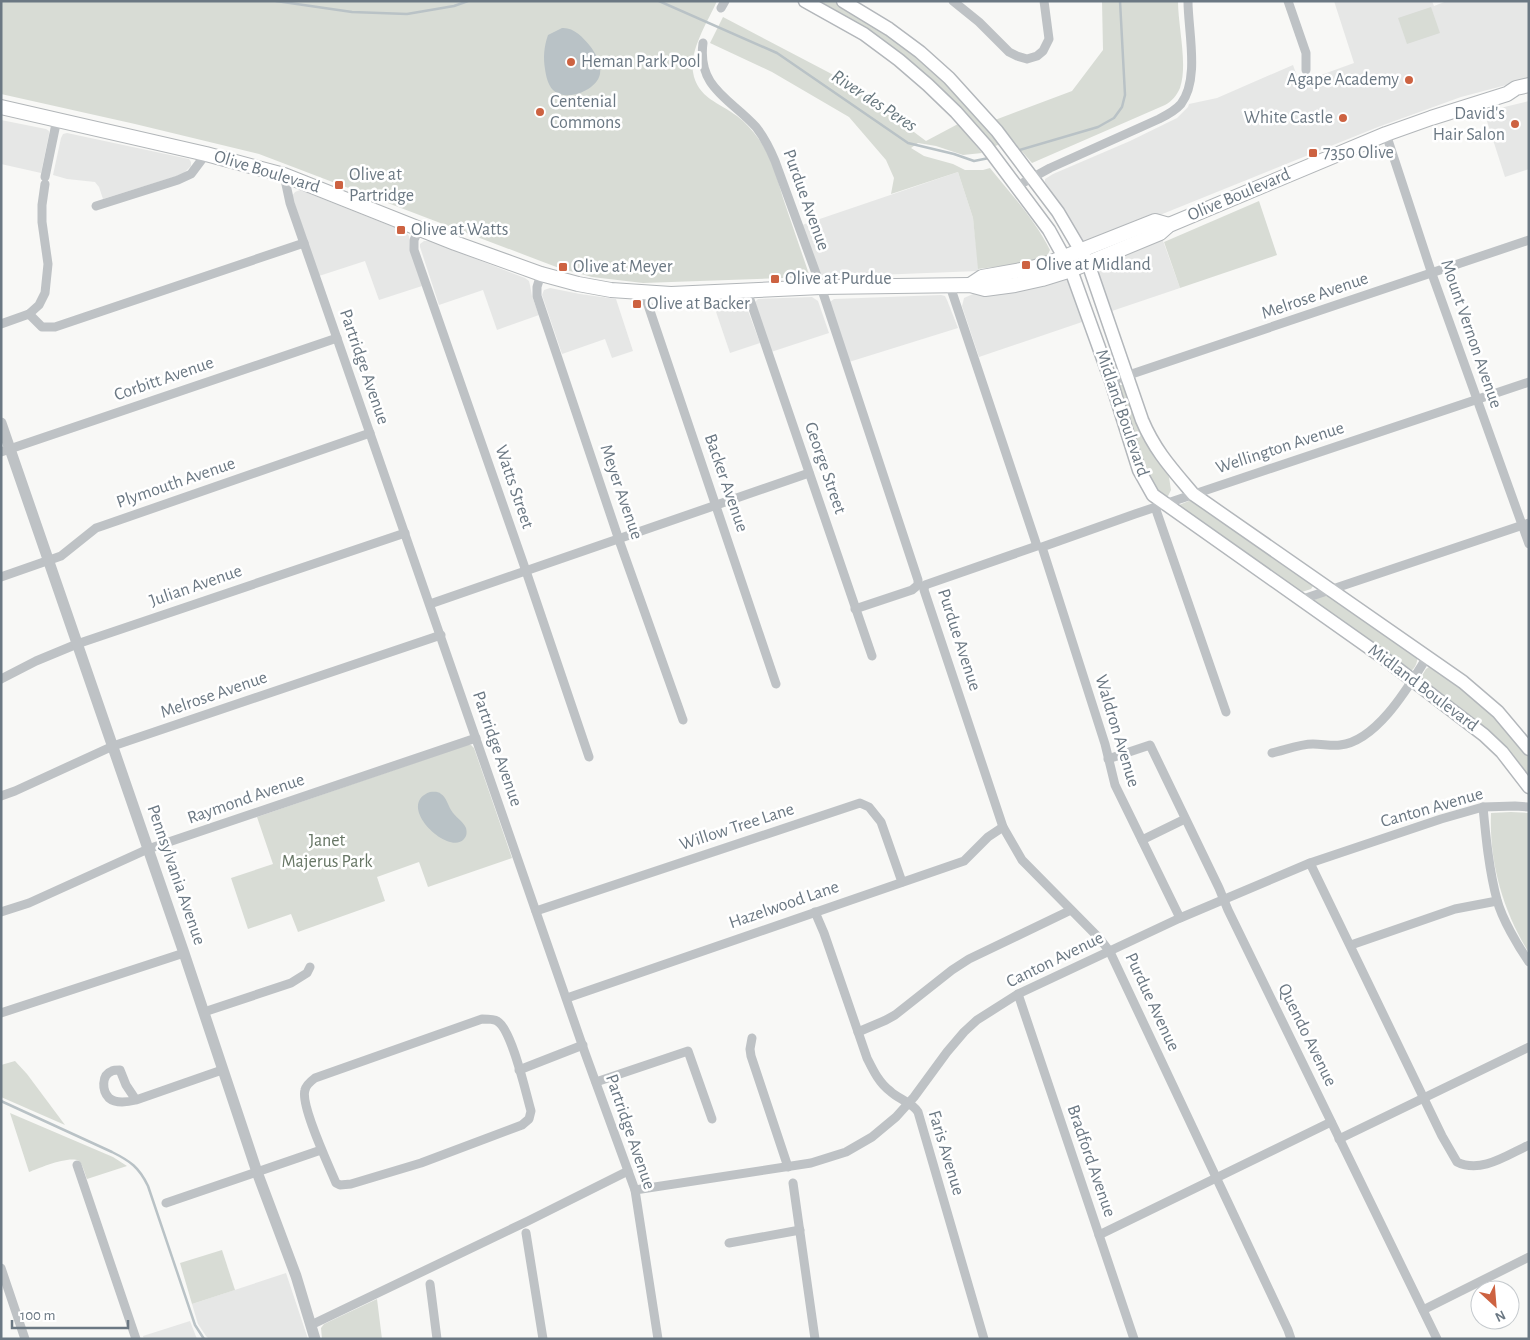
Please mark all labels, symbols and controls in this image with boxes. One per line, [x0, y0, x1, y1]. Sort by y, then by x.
place label: Heman Park Pool [581, 53, 701, 71]
marker: Heman Park Pool [565, 56, 577, 68]
water label: River des Peres [828, 67, 920, 135]
place label: Agape Academy [1287, 71, 1399, 89]
marker: Agape Academy [1403, 74, 1415, 86]
place label: Centenial Commons [550, 93, 621, 132]
place label: David's Hair Salon [1433, 105, 1505, 144]
marker: Centenial Commons [534, 106, 546, 118]
place label: White Castle [1244, 109, 1333, 127]
marker: White Castle [1337, 112, 1349, 124]
marker: David's Hair Salon [1509, 118, 1521, 130]
place label: 7350 Olive [1323, 144, 1394, 162]
street label: Olive Boulevard [212, 147, 322, 197]
street label: Purdue Avenue [779, 147, 833, 253]
marker: 7350 Olive [1307, 147, 1319, 159]
street label: Olive Boulevard [1185, 165, 1293, 225]
place label: Olive at Partridge [349, 166, 414, 205]
marker: Olive at Partridge [333, 179, 345, 191]
place label: Olive at Watts [411, 221, 508, 239]
marker: Olive at Watts [395, 224, 407, 236]
place label: Olive at Midland [1036, 256, 1151, 274]
street label: Mount Vernon Avenue [1437, 257, 1505, 411]
place label: Olive at Meyer [573, 258, 673, 276]
marker: Olive at Midland [1020, 259, 1032, 271]
marker: Olive at Meyer [557, 261, 569, 273]
street label: Melrose Avenue [1259, 269, 1371, 323]
place label: Olive at Purdue [785, 270, 892, 288]
marker: Olive at Purdue [769, 273, 781, 285]
place label: Olive at Backer [647, 295, 750, 313]
marker: Olive at Backer [631, 298, 643, 310]
street label: Partridge Avenue [336, 307, 392, 427]
street label: Midland Boulevard [1092, 347, 1152, 479]
street label: Corbitt Avenue [112, 354, 216, 404]
street label: Wellington Avenue [1214, 419, 1346, 477]
street label: George Street [801, 420, 849, 516]
street label: Backer Avenue [701, 432, 751, 534]
street label: Meyer Avenue [596, 442, 646, 542]
street label: Watts Street [491, 443, 537, 531]
street label: Plymouth Avenue [114, 454, 238, 512]
street label: Julian Avenue [148, 562, 244, 610]
street label: Purdue Avenue [934, 587, 984, 693]
street label: Midland Boulevard [1365, 641, 1481, 735]
street label: Melrose Avenue [158, 668, 270, 722]
street label: Waldron Avenue [1091, 673, 1143, 789]
street label: Partridge Avenue [469, 689, 525, 809]
street label: Raymond Avenue [185, 771, 307, 827]
street label: Canton Avenue [1379, 785, 1485, 831]
street label: Willow Tree Lane [678, 800, 796, 854]
street label: Pennsylvania Avenue [144, 803, 208, 947]
park label: Janet Majerus Park [281, 832, 373, 871]
street label: Hazelwood Lane [727, 878, 841, 932]
street label: Canton Avenue [1004, 929, 1106, 991]
street label: Purdue Avenue [1121, 950, 1183, 1054]
street label: Quendo Avenue [1274, 981, 1340, 1089]
street label: Partridge Avenue [602, 1072, 658, 1192]
street label: Bradford Avenue [1063, 1103, 1119, 1219]
street label: Faris Avenue [925, 1108, 967, 1198]
north arrow [1470, 1280, 1520, 1330]
scale bar [12, 1298, 129, 1330]
text: N [1493, 1307, 1508, 1324]
text: 100 m [20, 1308, 55, 1323]

